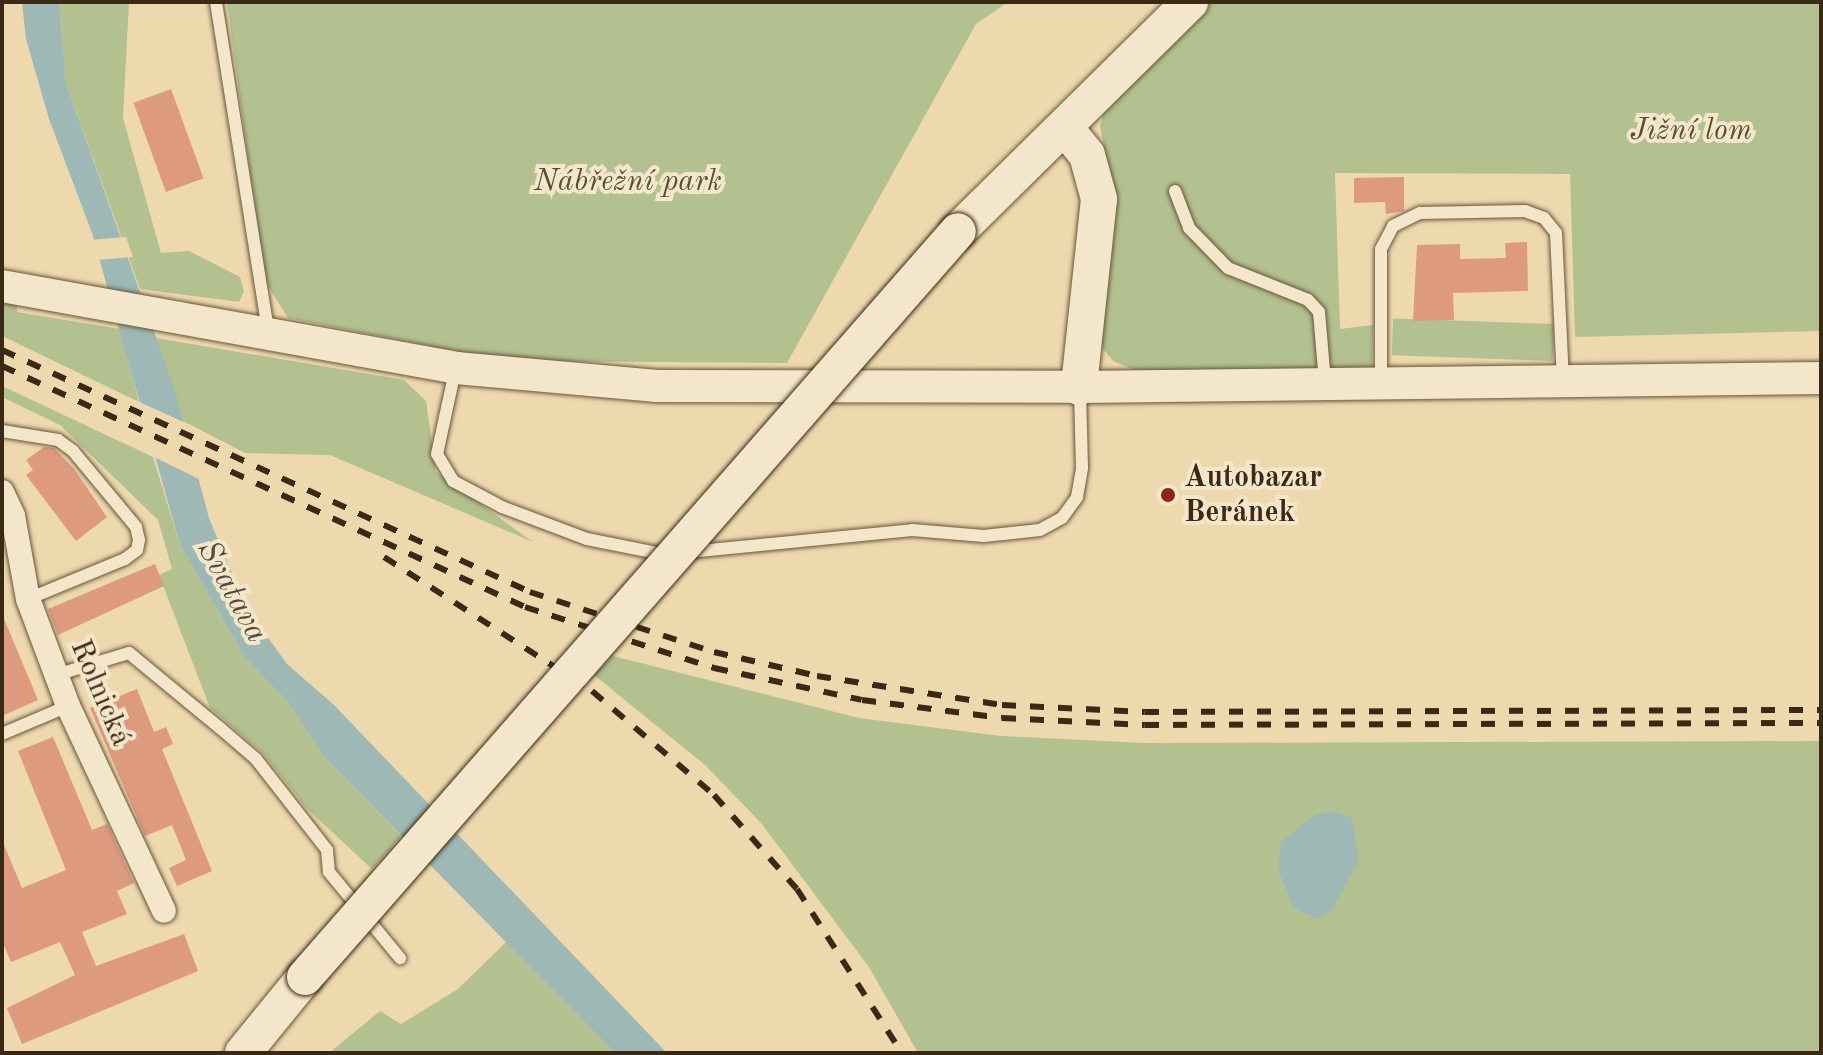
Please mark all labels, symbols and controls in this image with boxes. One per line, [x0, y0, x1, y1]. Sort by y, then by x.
park label: Jižní lom [1630, 113, 1752, 149]
park label: Nábřežní park [534, 164, 722, 200]
place label: Autobazar Beránek [1184, 460, 1322, 530]
marker: Autobazar Beránek [1159, 486, 1177, 504]
water label: Svatava [187, 534, 275, 650]
street label: Rolnická [61, 634, 139, 752]

